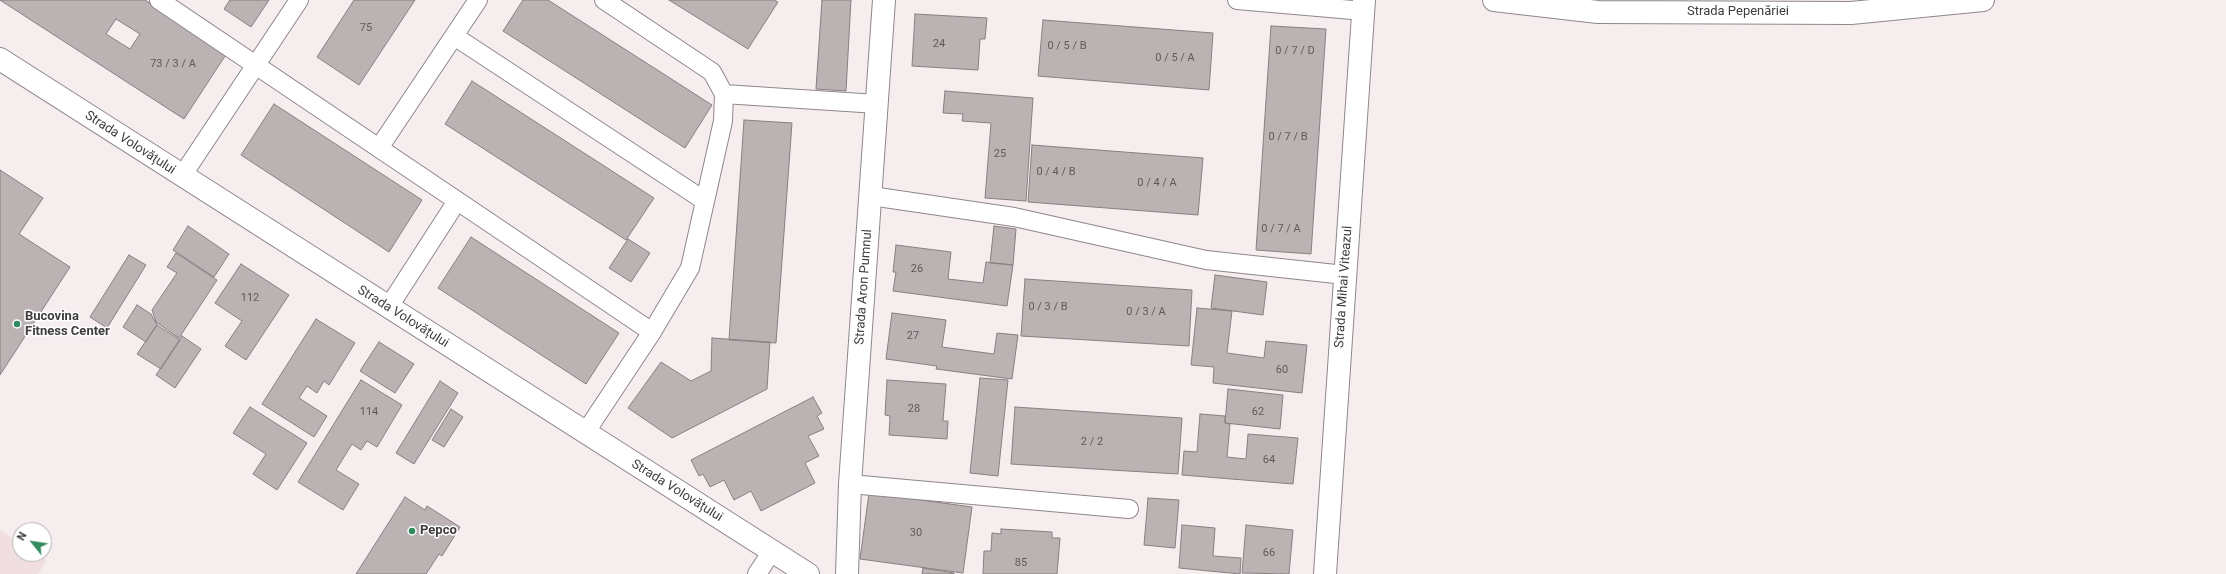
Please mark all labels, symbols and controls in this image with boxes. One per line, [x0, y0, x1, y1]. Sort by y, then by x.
street label: Strada Pepenăriei [1687, 4, 1789, 20]
house number: 75 [360, 21, 372, 35]
house number: 24 [933, 37, 945, 51]
house number: 0 / 5 / B [1047, 39, 1087, 53]
house number: 0 / 7 / D [1275, 44, 1315, 58]
house number: 0 / 5 / A [1155, 51, 1195, 65]
house number: 73 / 3 / A [150, 57, 196, 71]
street label: Strada Volovățului [82, 108, 178, 178]
house number: 0 / 7 / B [1268, 130, 1308, 144]
house number: 25 [994, 147, 1006, 161]
house number: 0 / 4 / B [1036, 165, 1076, 179]
house number: 0 / 4 / A [1137, 176, 1177, 190]
house number: 0 / 7 / A [1261, 222, 1301, 236]
street label: Strada Mihai Viteazul [1332, 225, 1356, 349]
street label: Strada Aron Pumnul [852, 229, 876, 345]
house number: 26 [911, 262, 923, 276]
street label: Strada Volovățului [354, 283, 452, 351]
house number: 112 [241, 291, 259, 305]
house number: 0 / 3 / B [1028, 300, 1068, 314]
house number: 0 / 3 / A [1126, 305, 1166, 319]
place label: Bucovina Fitness Center [25, 309, 110, 340]
marker: Bucovina Fitness Center [12, 319, 22, 329]
house number: 27 [907, 329, 919, 343]
house number: 60 [1276, 363, 1288, 377]
house number: 28 [908, 402, 920, 416]
house number: 114 [360, 405, 378, 419]
house number: 62 [1252, 405, 1264, 419]
house number: 2 / 2 [1081, 435, 1103, 449]
house number: 64 [1263, 453, 1275, 467]
street label: Strada Volovățului [628, 457, 726, 525]
north arrow [12, 522, 52, 562]
place label: Pepco [420, 523, 457, 539]
marker: Pepco [407, 526, 417, 536]
house number: 30 [910, 526, 922, 540]
text: N [14, 530, 30, 543]
house number: 66 [1263, 546, 1275, 560]
house number: 85 [1015, 556, 1027, 570]

